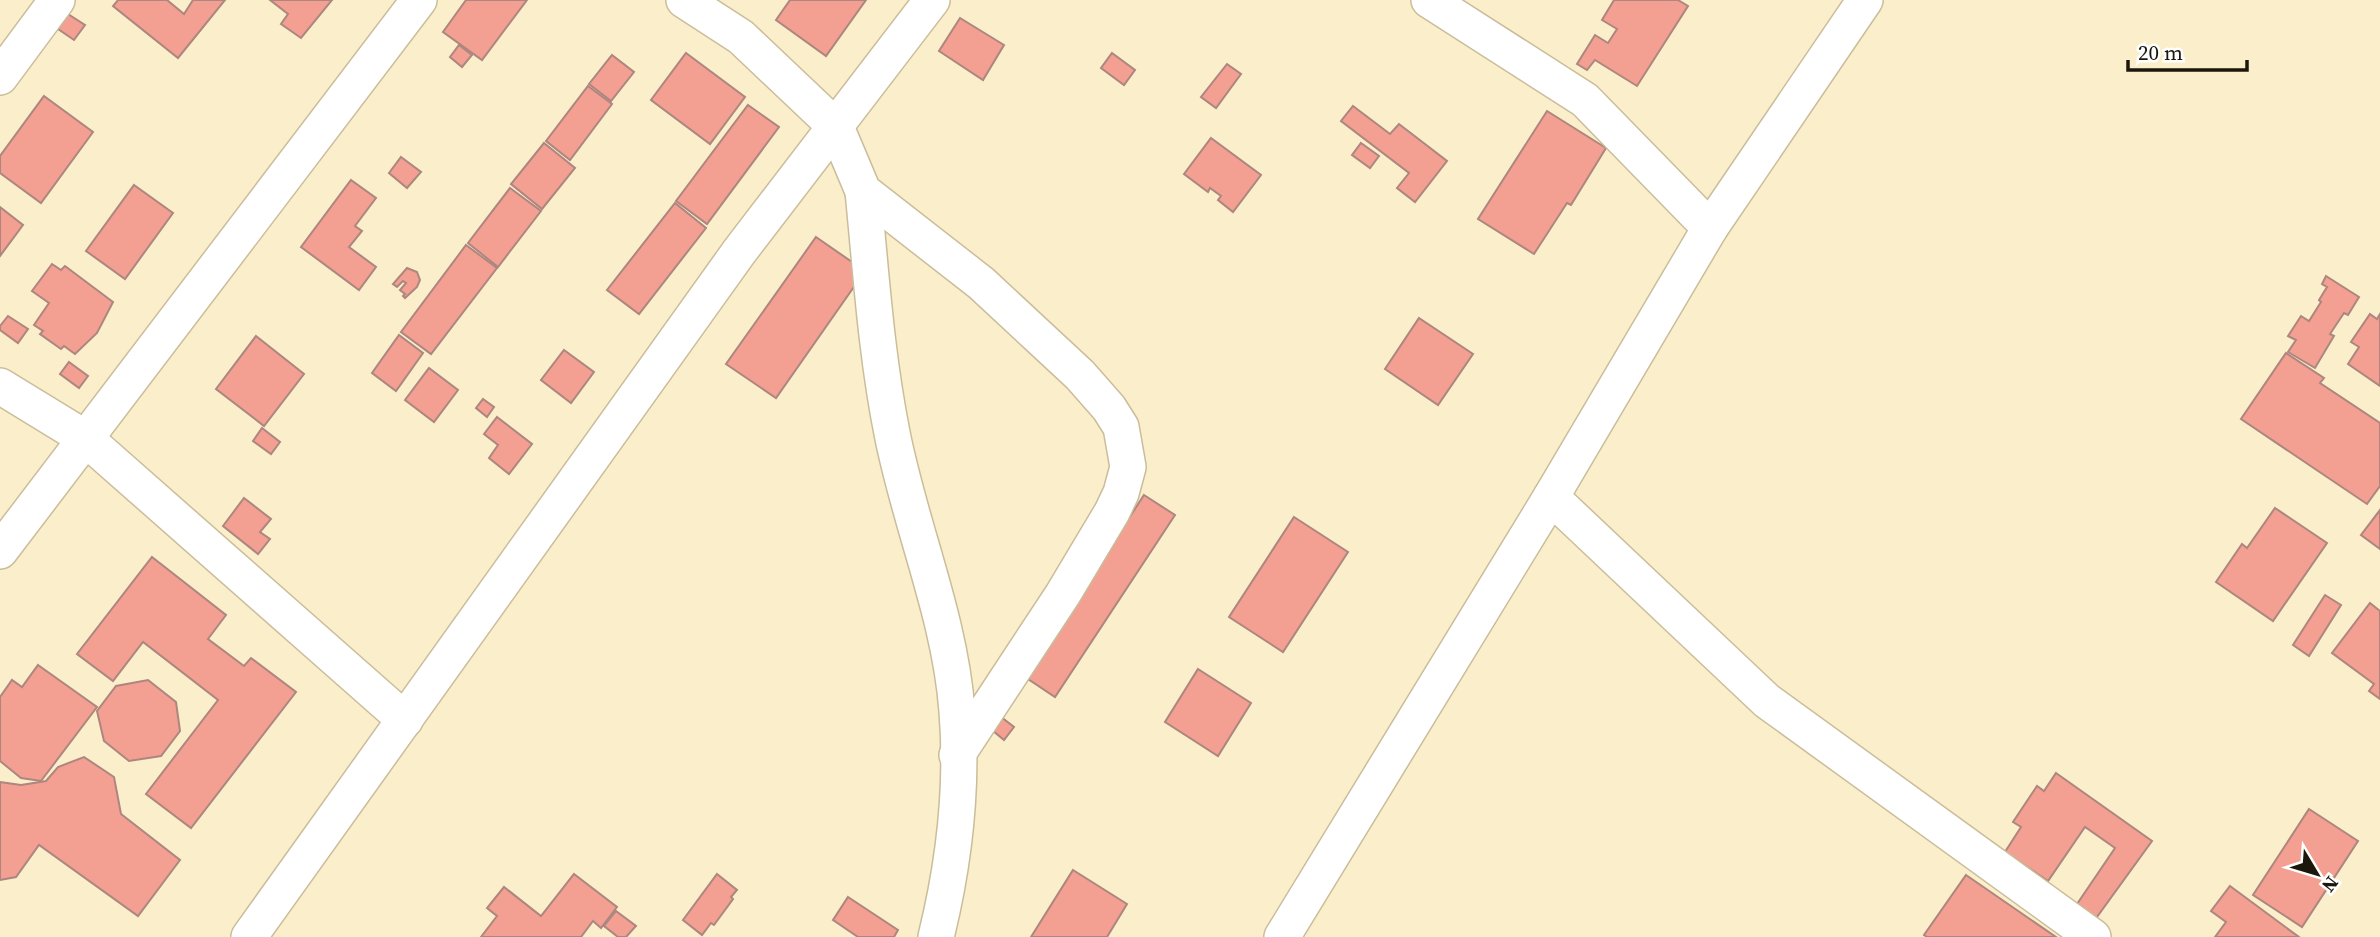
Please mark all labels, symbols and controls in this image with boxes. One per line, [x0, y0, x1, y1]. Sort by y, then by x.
scale bar [2128, 28, 2247, 72]
text: 20 m [2138, 38, 2183, 67]
north arrow [2282, 839, 2352, 909]
text: N [2316, 871, 2345, 898]

